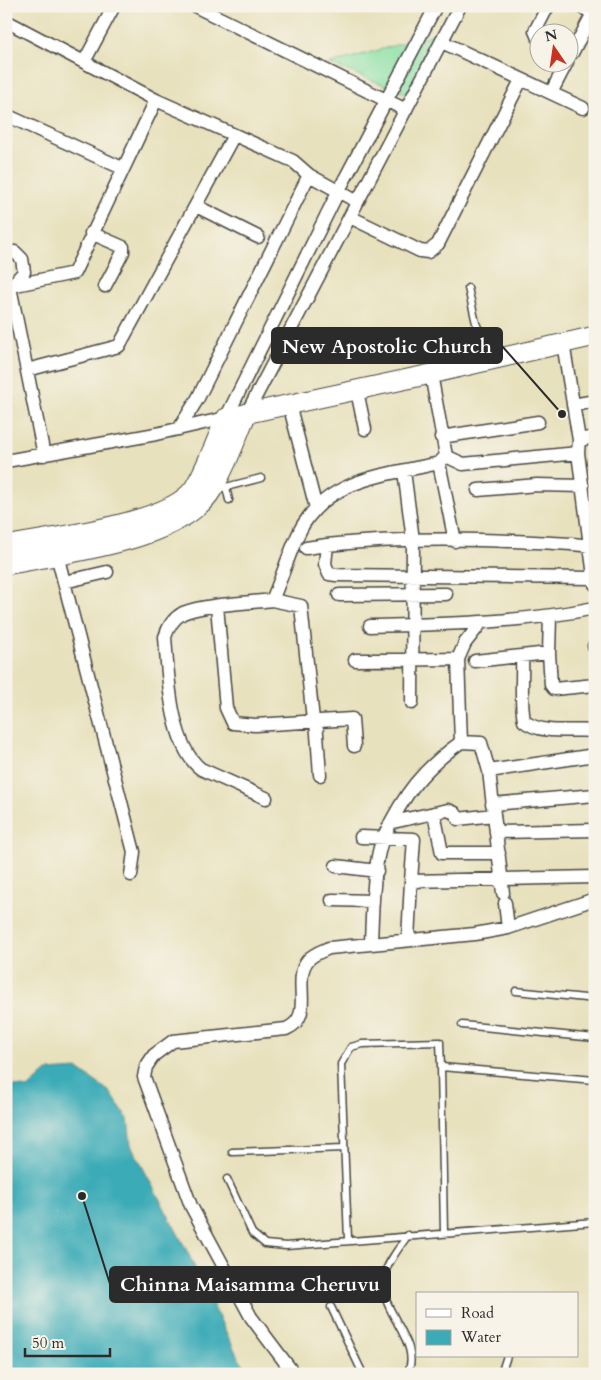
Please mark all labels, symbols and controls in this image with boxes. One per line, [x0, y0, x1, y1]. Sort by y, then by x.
north arrow [528, 22, 578, 72]
text: N [543, 25, 559, 46]
callout: New Apostolic Church [272, 328, 502, 363]
text: New Apostolic Church [282, 333, 492, 360]
callout: Chinna Maisamma Cheruvu [110, 1267, 390, 1302]
text: Chinna Maisamma Cheruvu [120, 1271, 380, 1298]
legend [416, 1292, 578, 1358]
text: Road [461, 1303, 494, 1323]
scale bar [25, 1325, 110, 1357]
text: Water [460, 1327, 502, 1347]
text: 50 m [32, 1333, 64, 1353]

